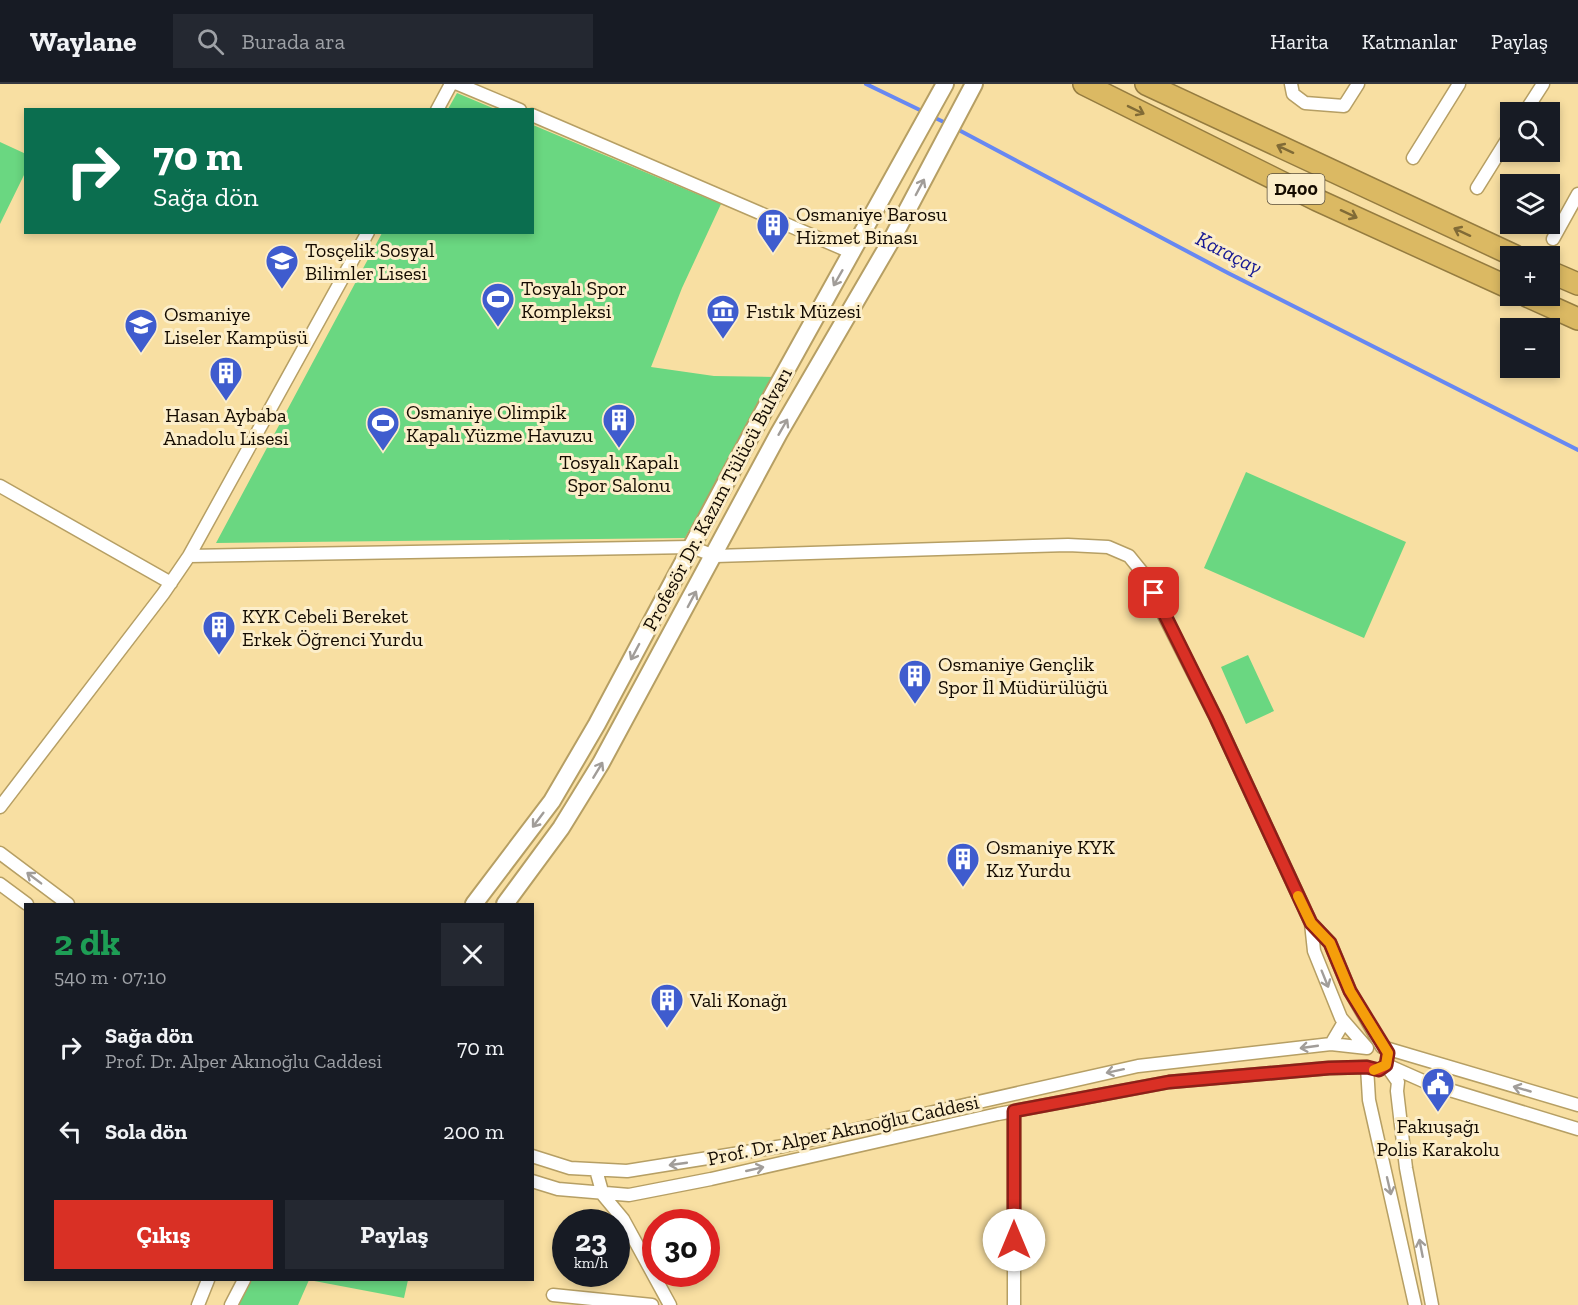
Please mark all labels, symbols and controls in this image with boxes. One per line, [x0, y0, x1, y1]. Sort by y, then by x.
search box [173, 14, 593, 68]
text: Waylane [30, 25, 137, 58]
icon: search [194, 25, 227, 58]
text: Burada ara [242, 28, 345, 55]
text: Harita [1270, 29, 1329, 54]
text: Katmanlar [1362, 29, 1458, 54]
text: Paylaş [1491, 29, 1548, 54]
map controls [1500, 102, 1560, 378]
button: search [1500, 102, 1560, 162]
one-way arrow [1127, 104, 1144, 116]
text: 70 m [153, 130, 243, 181]
icon: right [54, 132, 132, 210]
one-way arrow [1277, 143, 1295, 155]
road number: D400 [1268, 174, 1324, 204]
button: layers [1500, 174, 1560, 234]
one-way arrow [915, 179, 926, 197]
text: Sağa dön [153, 181, 259, 213]
place label: Osmaniye Barosu Hizmet Binası [796, 202, 947, 249]
building icon: Osmaniye Barosu Hizmet Binası [755, 207, 791, 254]
one-way arrow [1339, 209, 1357, 221]
water label: Karaçay [1192, 225, 1267, 280]
one-way arrow [1453, 225, 1471, 237]
place label: Tosçelik Sosyal Bilimler Lisesi [305, 238, 435, 285]
school or university icon: Tosçelik Sosyal Bilimler Lisesi [264, 243, 300, 290]
button: + [1500, 246, 1560, 306]
one-way arrow [832, 269, 844, 286]
place label: Tosyalı Spor Kompleksi [521, 276, 627, 323]
sports icon: Tosyalı Spor Kompleksi [480, 281, 516, 328]
museum icon: Fıstık Müzesi [705, 293, 741, 340]
place label: Fıstık Müzesi [746, 299, 861, 323]
place label: Osmaniye Liseler Kampüsü [164, 302, 308, 349]
school or university icon: Osmaniye Liseler Kampüsü [123, 307, 159, 354]
button: − [1500, 318, 1560, 378]
building icon: Hasan Aybaba Anadolu Lisesi [208, 355, 244, 402]
street label: Profesör Dr. Kazım Tülücü Bulvarı [637, 363, 797, 635]
place label: Osmaniye Olimpik Kapalı Yüzme Havuzu [406, 400, 593, 447]
building icon: Tosyalı Kapalı Spor Salonu [601, 402, 637, 449]
place label: Hasan Aybaba Anadolu Lisesi [163, 403, 289, 450]
sports icon: Osmaniye Olimpik Kapalı Yüzme Havuzu [365, 405, 401, 452]
one-way arrow [777, 419, 789, 436]
place label: Tosyalı Kapalı Spor Salonu [559, 450, 679, 497]
pin [1128, 567, 1179, 618]
icon: arrive [1137, 576, 1170, 609]
one-way arrow [686, 591, 698, 608]
place label: KYK Cebeli Bereket Erkek Öğrenci Yurdu [242, 604, 423, 651]
building icon: KYK Cebeli Bereket Erkek Öğrenci Yurdu [201, 609, 237, 656]
one-way arrow [629, 643, 641, 661]
place label: Osmaniye Gençlik Spor İl Müdürülüğü [938, 652, 1108, 699]
building icon: Osmaniye Gençlik Spor İl Müdürülüğü [897, 658, 933, 705]
one-way arrow [592, 762, 604, 779]
one-way arrow [531, 812, 544, 828]
place label: Osmaniye KYK Kız Yurdu [986, 835, 1115, 882]
building icon: Osmaniye KYK Kız Yurdu [945, 841, 981, 888]
one-way arrow [26, 872, 42, 885]
text: 2 dk [54, 921, 121, 964]
button: close [441, 923, 504, 986]
text: 540 m · 07:10 [54, 965, 166, 989]
one-way arrow [1320, 970, 1331, 988]
building icon: Vali Konağı [649, 982, 685, 1029]
place label: Vali Konağı [689, 988, 788, 1012]
text: Sağa dön [105, 1022, 193, 1049]
icon: right [54, 1031, 87, 1064]
text: 70 m [457, 1034, 504, 1061]
one-way arrow [1299, 1041, 1319, 1052]
text: Prof. Dr. Alper Akınoğlu Caddesi [105, 1049, 382, 1073]
one-way arrow [1106, 1066, 1126, 1077]
public building icon: Fakıuşağı Polis Karakolu [1420, 1066, 1456, 1113]
one-way arrow [1513, 1083, 1532, 1094]
street label: Prof. Dr. Alper Akınoğlu Caddesi [705, 1089, 981, 1171]
place label: Fakıuşağı Polis Karakolu [1377, 1114, 1499, 1161]
icon: left [54, 1115, 87, 1148]
text: Sola dön [105, 1118, 187, 1145]
text: 200 m [443, 1118, 504, 1145]
one-way arrow [669, 1159, 689, 1170]
one-way arrow [745, 1163, 764, 1175]
one-way arrow [1384, 1176, 1395, 1195]
button: Çıkış [54, 1200, 273, 1269]
button: Paylaş [285, 1200, 504, 1269]
position arrow [982, 1208, 1046, 1272]
speed limit sign: 30 [642, 1209, 720, 1287]
text: 23 [575, 1223, 607, 1259]
one-way arrow [1415, 1238, 1426, 1258]
text: km/h [574, 1254, 608, 1272]

